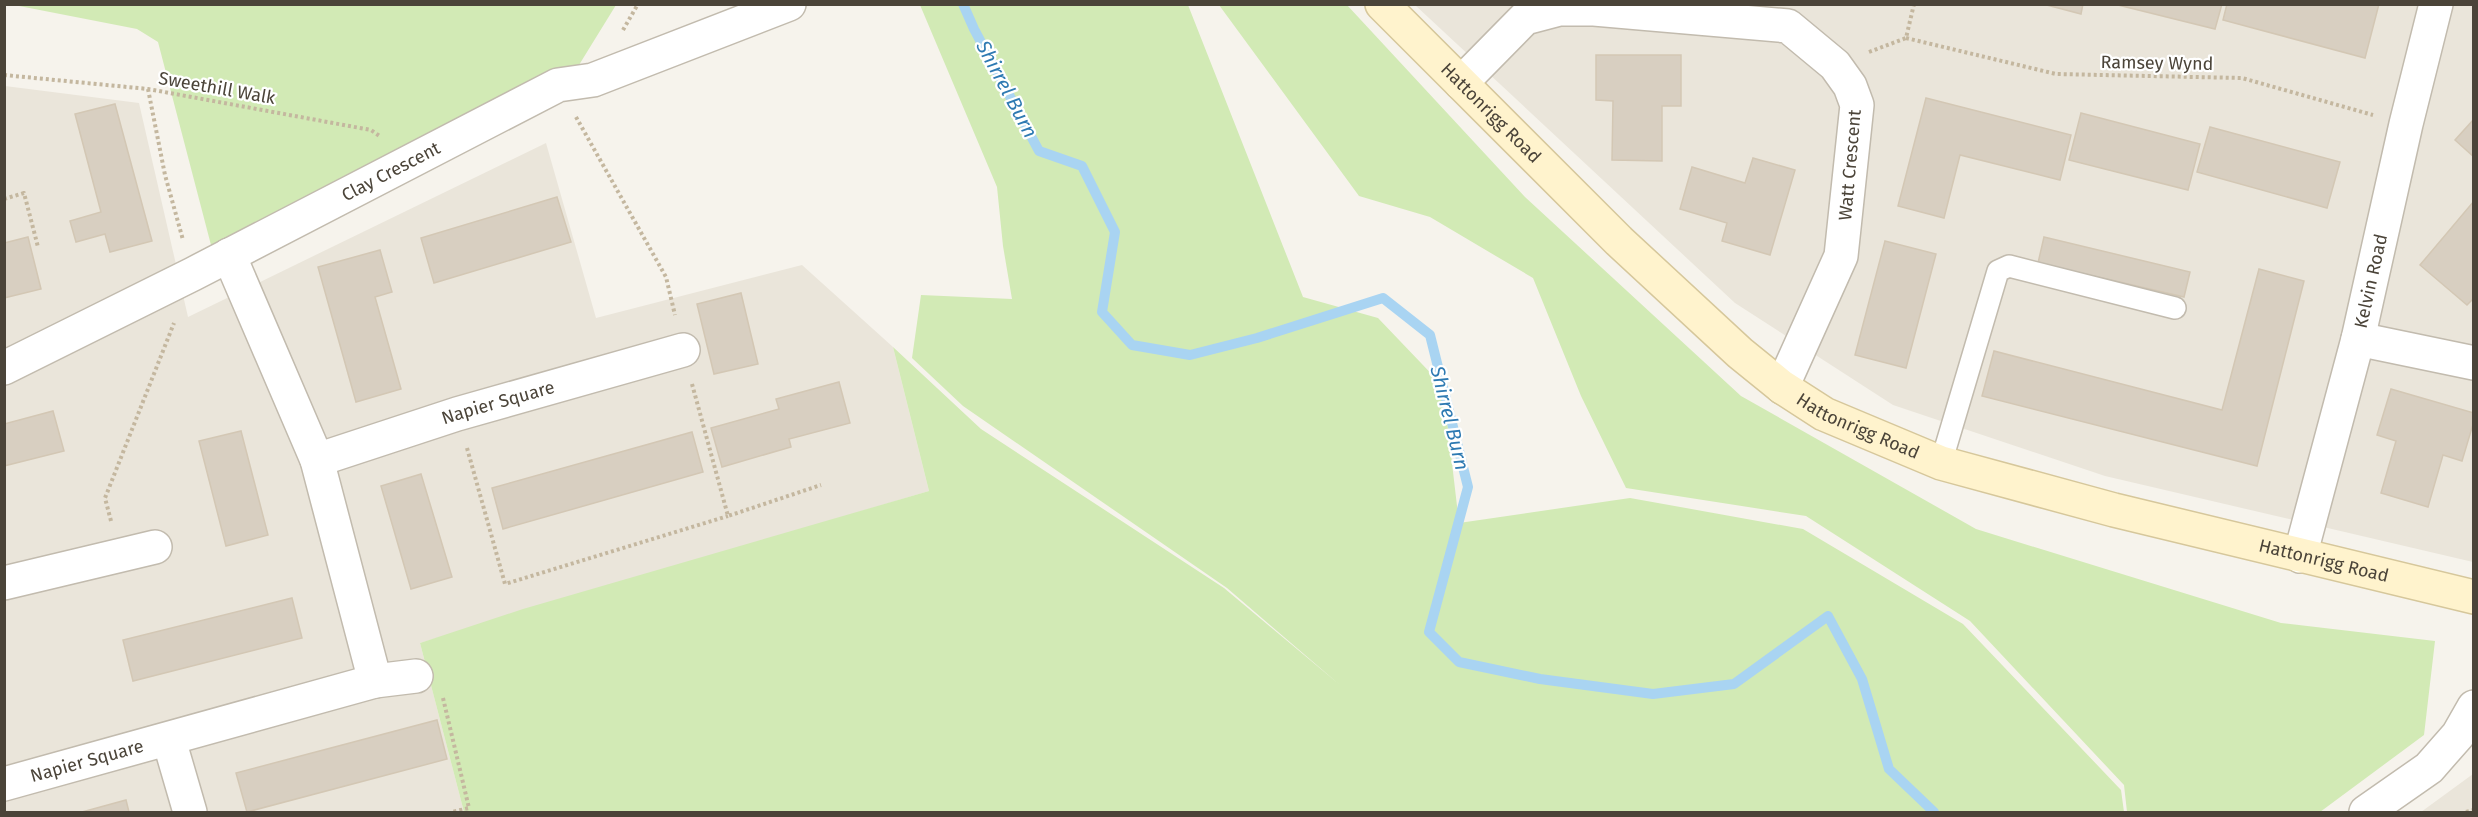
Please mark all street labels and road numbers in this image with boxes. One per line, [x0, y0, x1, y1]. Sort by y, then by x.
street label: Ramsey Wynd [2100, 51, 2214, 75]
street label: Hattonrigg Road [1436, 58, 1546, 168]
street label: Sweethill Walk [157, 67, 278, 109]
street label: Watt Crescent [1834, 108, 1866, 221]
street label: Clay Crescent [338, 137, 444, 206]
street label: Kelvin Road [2350, 232, 2392, 330]
street label: Napier Square [439, 376, 557, 429]
street label: Hattonrigg Road [1792, 388, 1923, 464]
street label: Hattonrigg Road [2257, 534, 2391, 587]
street label: Napier Square [28, 735, 146, 787]

